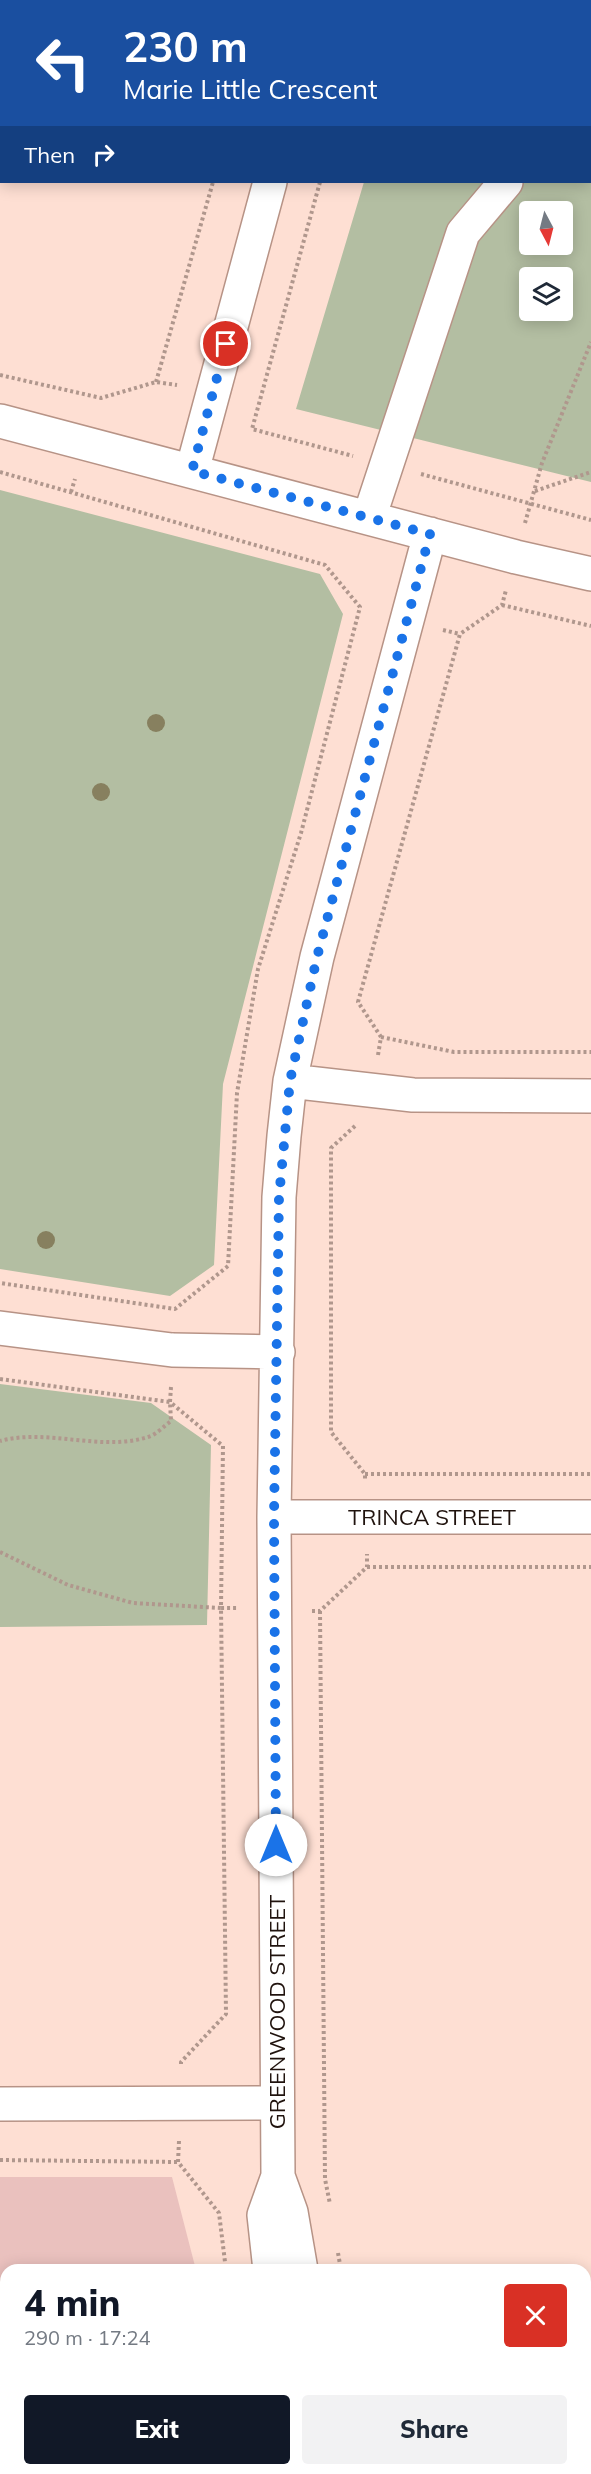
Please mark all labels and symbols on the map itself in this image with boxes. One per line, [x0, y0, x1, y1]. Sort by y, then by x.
north arrow [519, 201, 573, 255]
pin [200, 318, 251, 369]
street label: TRINCA STREET [348, 1503, 516, 1531]
position arrow [244, 1813, 308, 1877]
street label: GREENWOOD STREET [263, 1895, 291, 2129]

